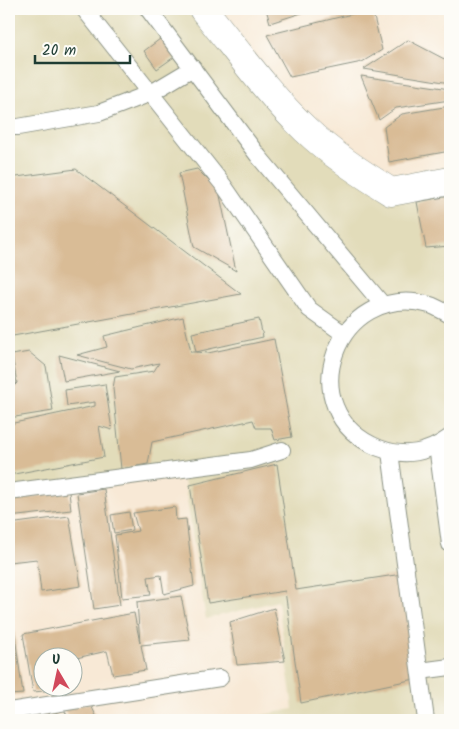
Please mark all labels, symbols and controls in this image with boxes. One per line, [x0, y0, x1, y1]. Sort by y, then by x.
scale bar [35, 32, 130, 64]
text: 20 m [42, 39, 76, 63]
north arrow [32, 646, 82, 696]
text: U [50, 649, 63, 672]

